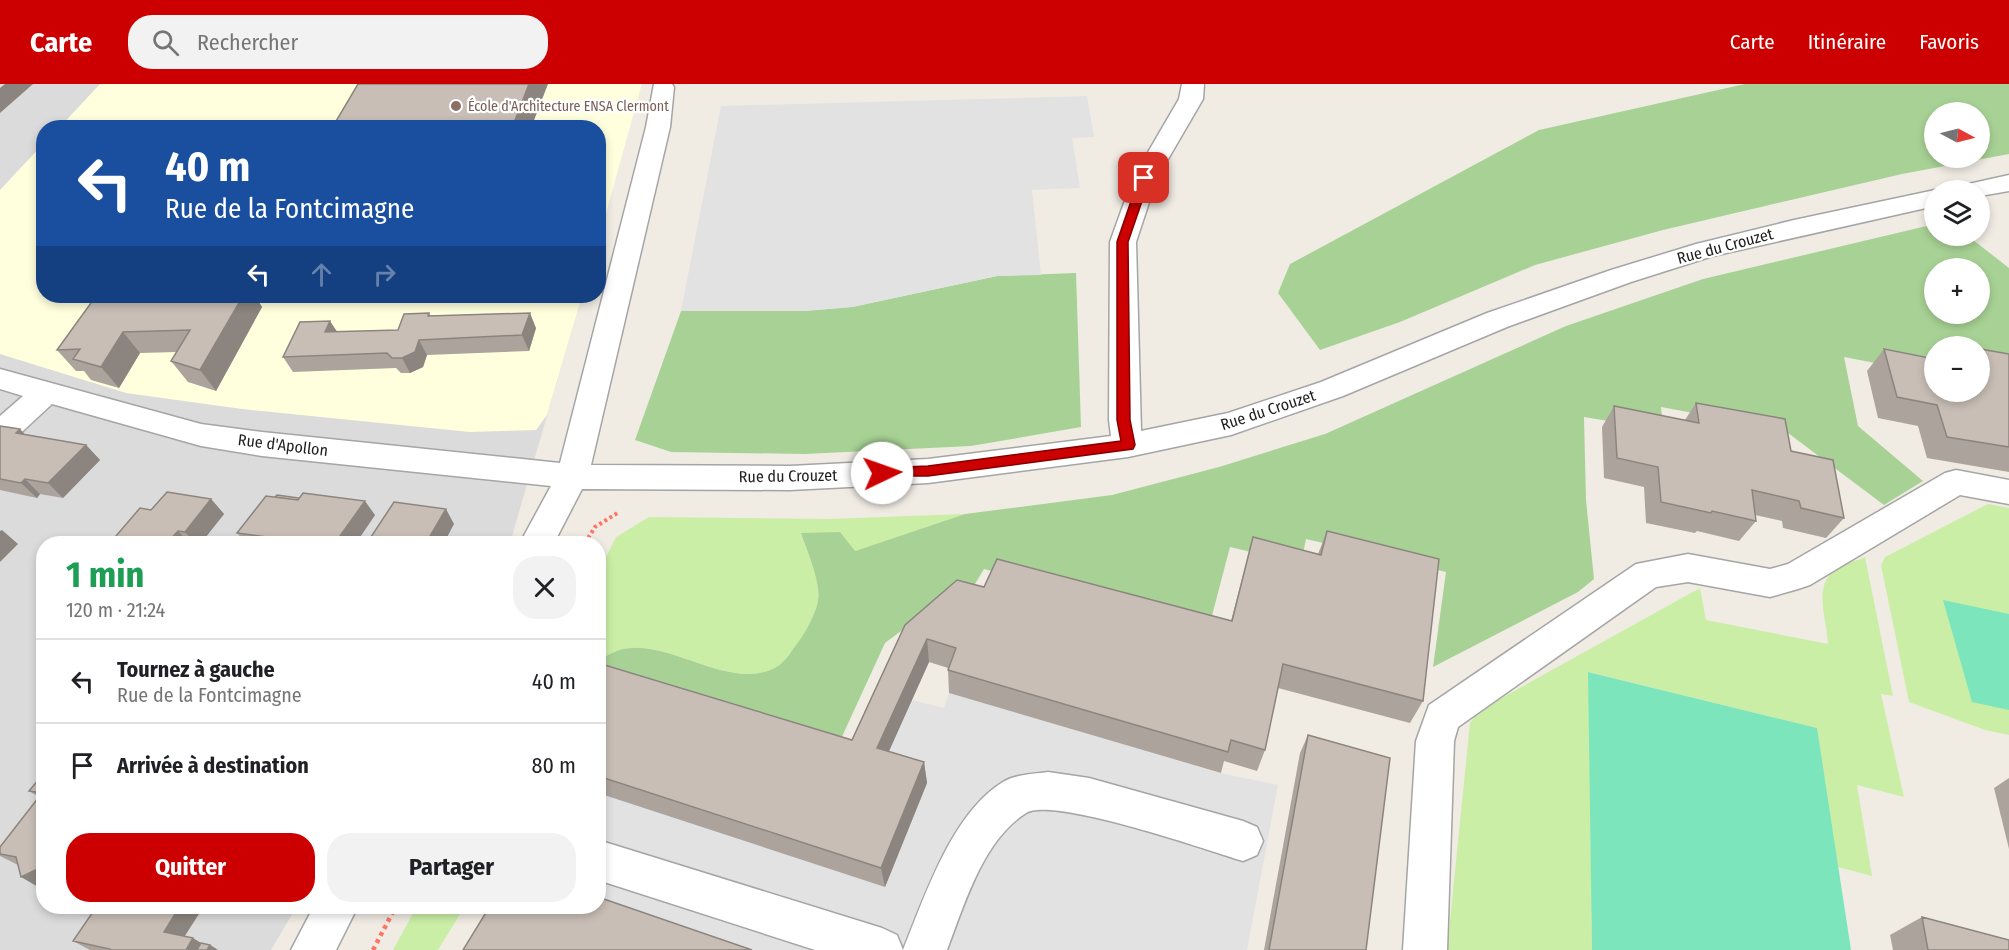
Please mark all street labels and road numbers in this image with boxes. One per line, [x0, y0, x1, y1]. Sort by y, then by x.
street label: Rue du Crouzet [1675, 224, 1776, 268]
street label: Rue du Crouzet [1218, 385, 1319, 434]
street label: Rue d'Apollon [237, 430, 329, 460]
street label: Rue du Crouzet [739, 466, 838, 486]

